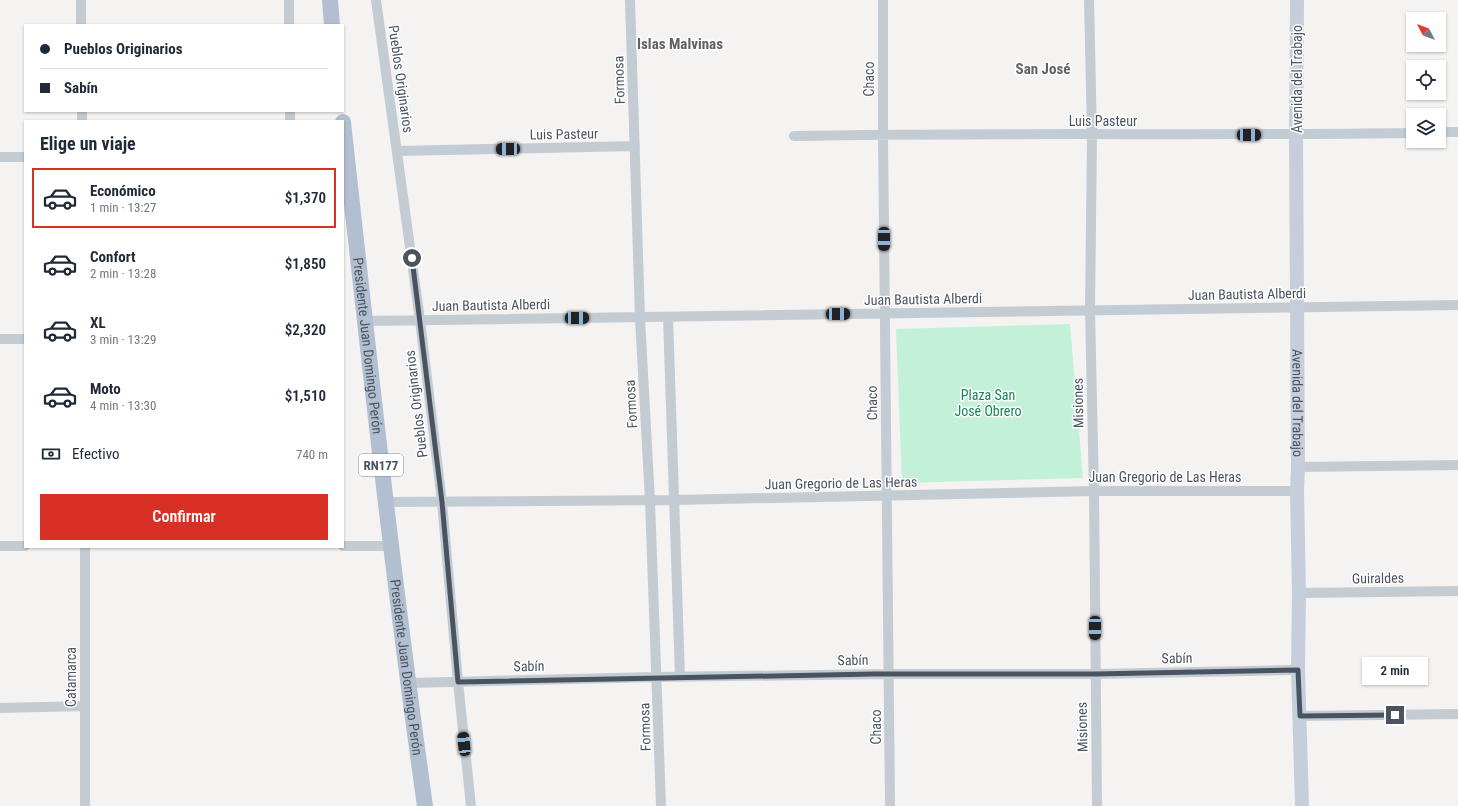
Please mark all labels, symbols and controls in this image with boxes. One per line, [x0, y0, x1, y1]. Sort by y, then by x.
north arrow [1406, 12, 1446, 52]
map controls [1406, 12, 1446, 148]
street label: Pueblos Originarios [386, 24, 416, 134]
street label: Avenida del Trabajo [1289, 25, 1305, 133]
district label: Islas Malvinas [637, 35, 723, 53]
text: Pueblos Originarios [64, 40, 183, 58]
street label: Formosa [610, 55, 628, 105]
district label: San José [1016, 60, 1070, 78]
button: locate [1406, 60, 1446, 100]
street label: Chaco [861, 62, 877, 96]
text: Sabín [64, 79, 98, 97]
button: layers [1406, 108, 1446, 148]
street label: Luis Pasteur [1069, 113, 1137, 129]
street label: Luis Pasteur [530, 125, 598, 143]
car [1237, 129, 1261, 141]
text: Elige un viaje [40, 133, 136, 154]
car [496, 143, 520, 155]
icon: car [42, 180, 78, 216]
text: Económico [90, 182, 156, 200]
text: $1,370 [285, 189, 326, 207]
text: 1 min · 13:27 [90, 200, 156, 215]
car [878, 227, 890, 251]
icon: car [42, 246, 78, 282]
text: Confort [90, 248, 136, 266]
route start [403, 249, 421, 267]
text: $1,850 [285, 255, 326, 273]
street label: Presidente Juan Domingo Perón [350, 257, 386, 435]
text: 2 min · 13:28 [90, 266, 156, 281]
street label: Juan Bautista Alberdi [1188, 285, 1306, 303]
street label: Juan Bautista Alberdi [864, 290, 982, 308]
street label: Juan Bautista Alberdi [432, 296, 550, 314]
car [826, 308, 850, 320]
icon: car [42, 312, 78, 348]
car [565, 312, 589, 324]
text: XL [90, 314, 106, 332]
text: $2,320 [285, 321, 326, 339]
text: 3 min · 13:29 [90, 332, 156, 347]
street label: Pueblos Originarios [401, 349, 431, 459]
street label: Avenida del Trabajo [1289, 349, 1306, 457]
icon: car [42, 378, 78, 414]
street label: Misiones [1070, 378, 1086, 428]
street label: Formosa [622, 379, 640, 429]
text: Moto [90, 380, 121, 398]
street label: Chaco [864, 385, 880, 421]
text: $1,510 [285, 387, 326, 405]
park label: Plaza San José Obrero [954, 387, 1022, 419]
text: 4 min · 13:30 [90, 398, 156, 413]
icon: cash [40, 443, 62, 465]
text: Efectivo [72, 445, 120, 463]
text: 740 m [296, 447, 328, 462]
road number: RN177 [359, 454, 403, 476]
street label: Juan Gregorio de Las Heras [1089, 469, 1241, 485]
street label: Juan Gregorio de Las Heras [764, 474, 918, 492]
button: Confirmar [40, 494, 328, 540]
street label: Guiraldes [1352, 570, 1404, 586]
street label: Presidente Juan Domingo Perón [387, 578, 426, 756]
car [1089, 616, 1101, 640]
street label: Catamarca [63, 647, 79, 707]
street label: Sabín [1161, 650, 1193, 666]
street label: Sabín [837, 652, 869, 668]
callout: 2 min [1362, 657, 1428, 685]
street label: Sabín [513, 658, 545, 674]
text: 2 min [1381, 663, 1409, 678]
street label: Formosa [636, 702, 654, 752]
street label: Misiones [1074, 702, 1090, 752]
route end [1386, 706, 1404, 724]
street label: Chaco [868, 710, 884, 744]
car [457, 731, 471, 757]

